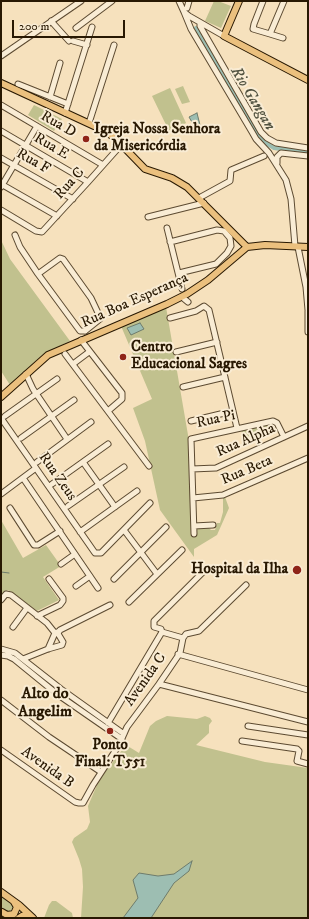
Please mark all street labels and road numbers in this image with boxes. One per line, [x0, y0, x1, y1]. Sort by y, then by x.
street label: Rua D [37, 108, 79, 142]
street label: Rua E [30, 130, 72, 164]
street label: Rua F [13, 145, 53, 179]
street label: Rua C [51, 164, 89, 204]
street label: Rua Boa Esperança [79, 269, 191, 333]
street label: Rua Pi [195, 407, 237, 433]
street label: Rua Alpha [214, 420, 278, 462]
street label: Rua Zeus [34, 449, 80, 505]
street label: Rua Beta [219, 452, 275, 490]
street label: Avenida C [121, 650, 171, 710]
street label: Avenida B [17, 743, 77, 793]

